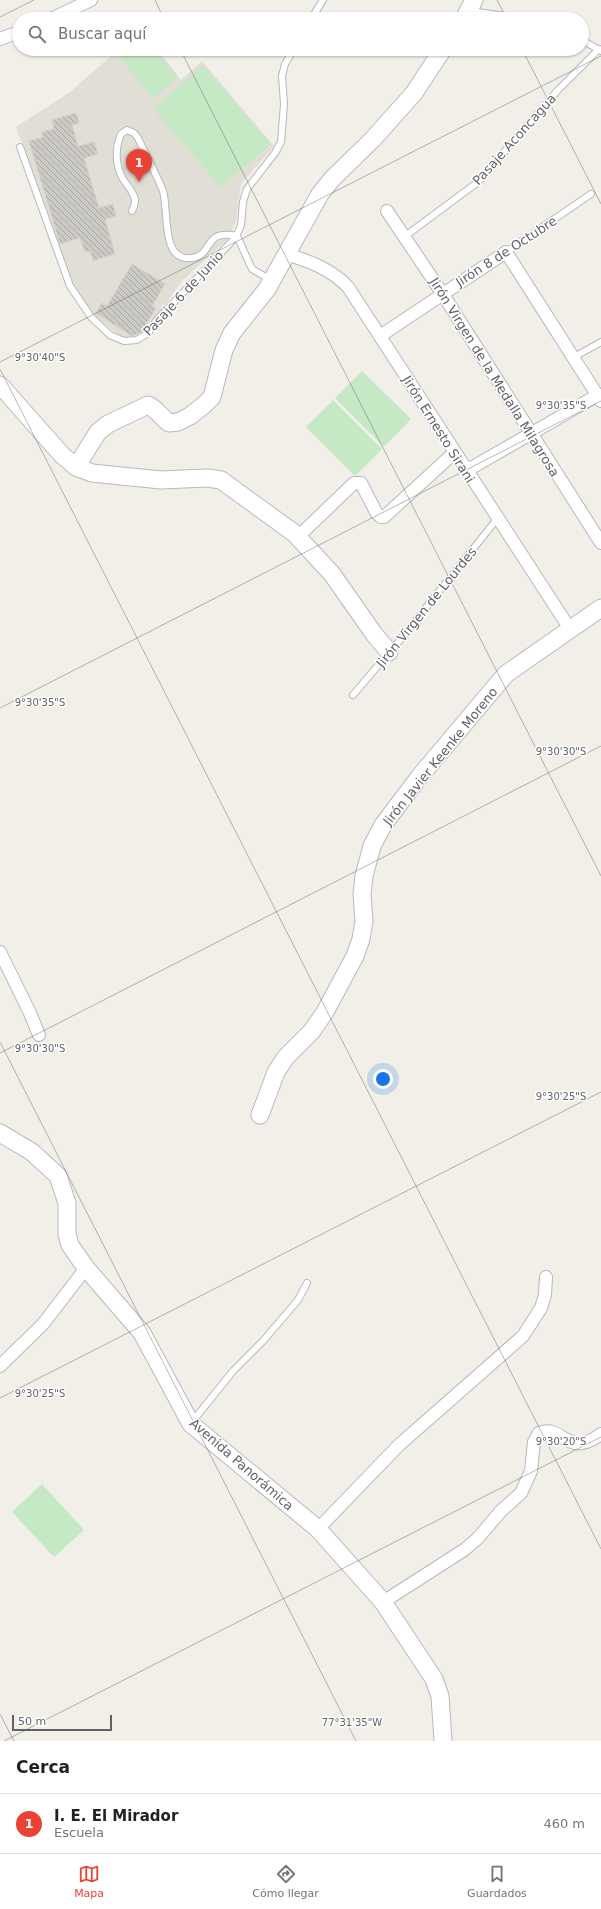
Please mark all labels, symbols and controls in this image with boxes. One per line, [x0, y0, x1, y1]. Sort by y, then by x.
search box [12, 12, 589, 56]
icon: search [26, 23, 48, 45]
text: Buscar aquí [58, 25, 146, 43]
street label: Pasaje Aconcagua [470, 91, 559, 188]
pin: 1 [126, 149, 152, 182]
street label: Jirón 8 de Octubre [452, 213, 560, 290]
street label: Pasaje 6 de Junio [140, 248, 227, 339]
street label: Jirón Virgen de la Medalla Milagrosa [426, 274, 562, 480]
text: 9°30'40"S [15, 352, 65, 363]
street label: Jirón Ernesto Sirani [399, 372, 478, 486]
text: 9°30'35"S [536, 400, 586, 411]
street label: Jirón Virgen de Lourdes [373, 544, 480, 671]
street label: Jirón Javier Keenke Moreno [379, 684, 501, 829]
text: 9°30'35"S [15, 697, 65, 708]
text: 9°30'30"S [536, 746, 586, 757]
text: 9°30'30"S [15, 1043, 65, 1054]
your location [373, 1069, 393, 1089]
text: 9°30'25"S [536, 1091, 586, 1102]
text: 9°30'25"S [15, 1388, 65, 1399]
street label: Avenida Panorámica [187, 1415, 296, 1513]
text: 9°30'20"S [536, 1436, 586, 1447]
scale bar [12, 1713, 112, 1732]
text: 50 m [18, 1715, 46, 1728]
text: 77°31'35"W [322, 1717, 382, 1728]
text: Cerca [16, 1757, 70, 1777]
text: I. E. El Mirador [54, 1807, 178, 1825]
text: 1 [24, 1816, 34, 1831]
text: 460 m [543, 1816, 585, 1831]
text: Escuela [54, 1825, 104, 1840]
tab: Mapa [74, 1863, 104, 1900]
tab: Cómo llegar [252, 1863, 319, 1900]
tab: Guardados [467, 1863, 527, 1900]

